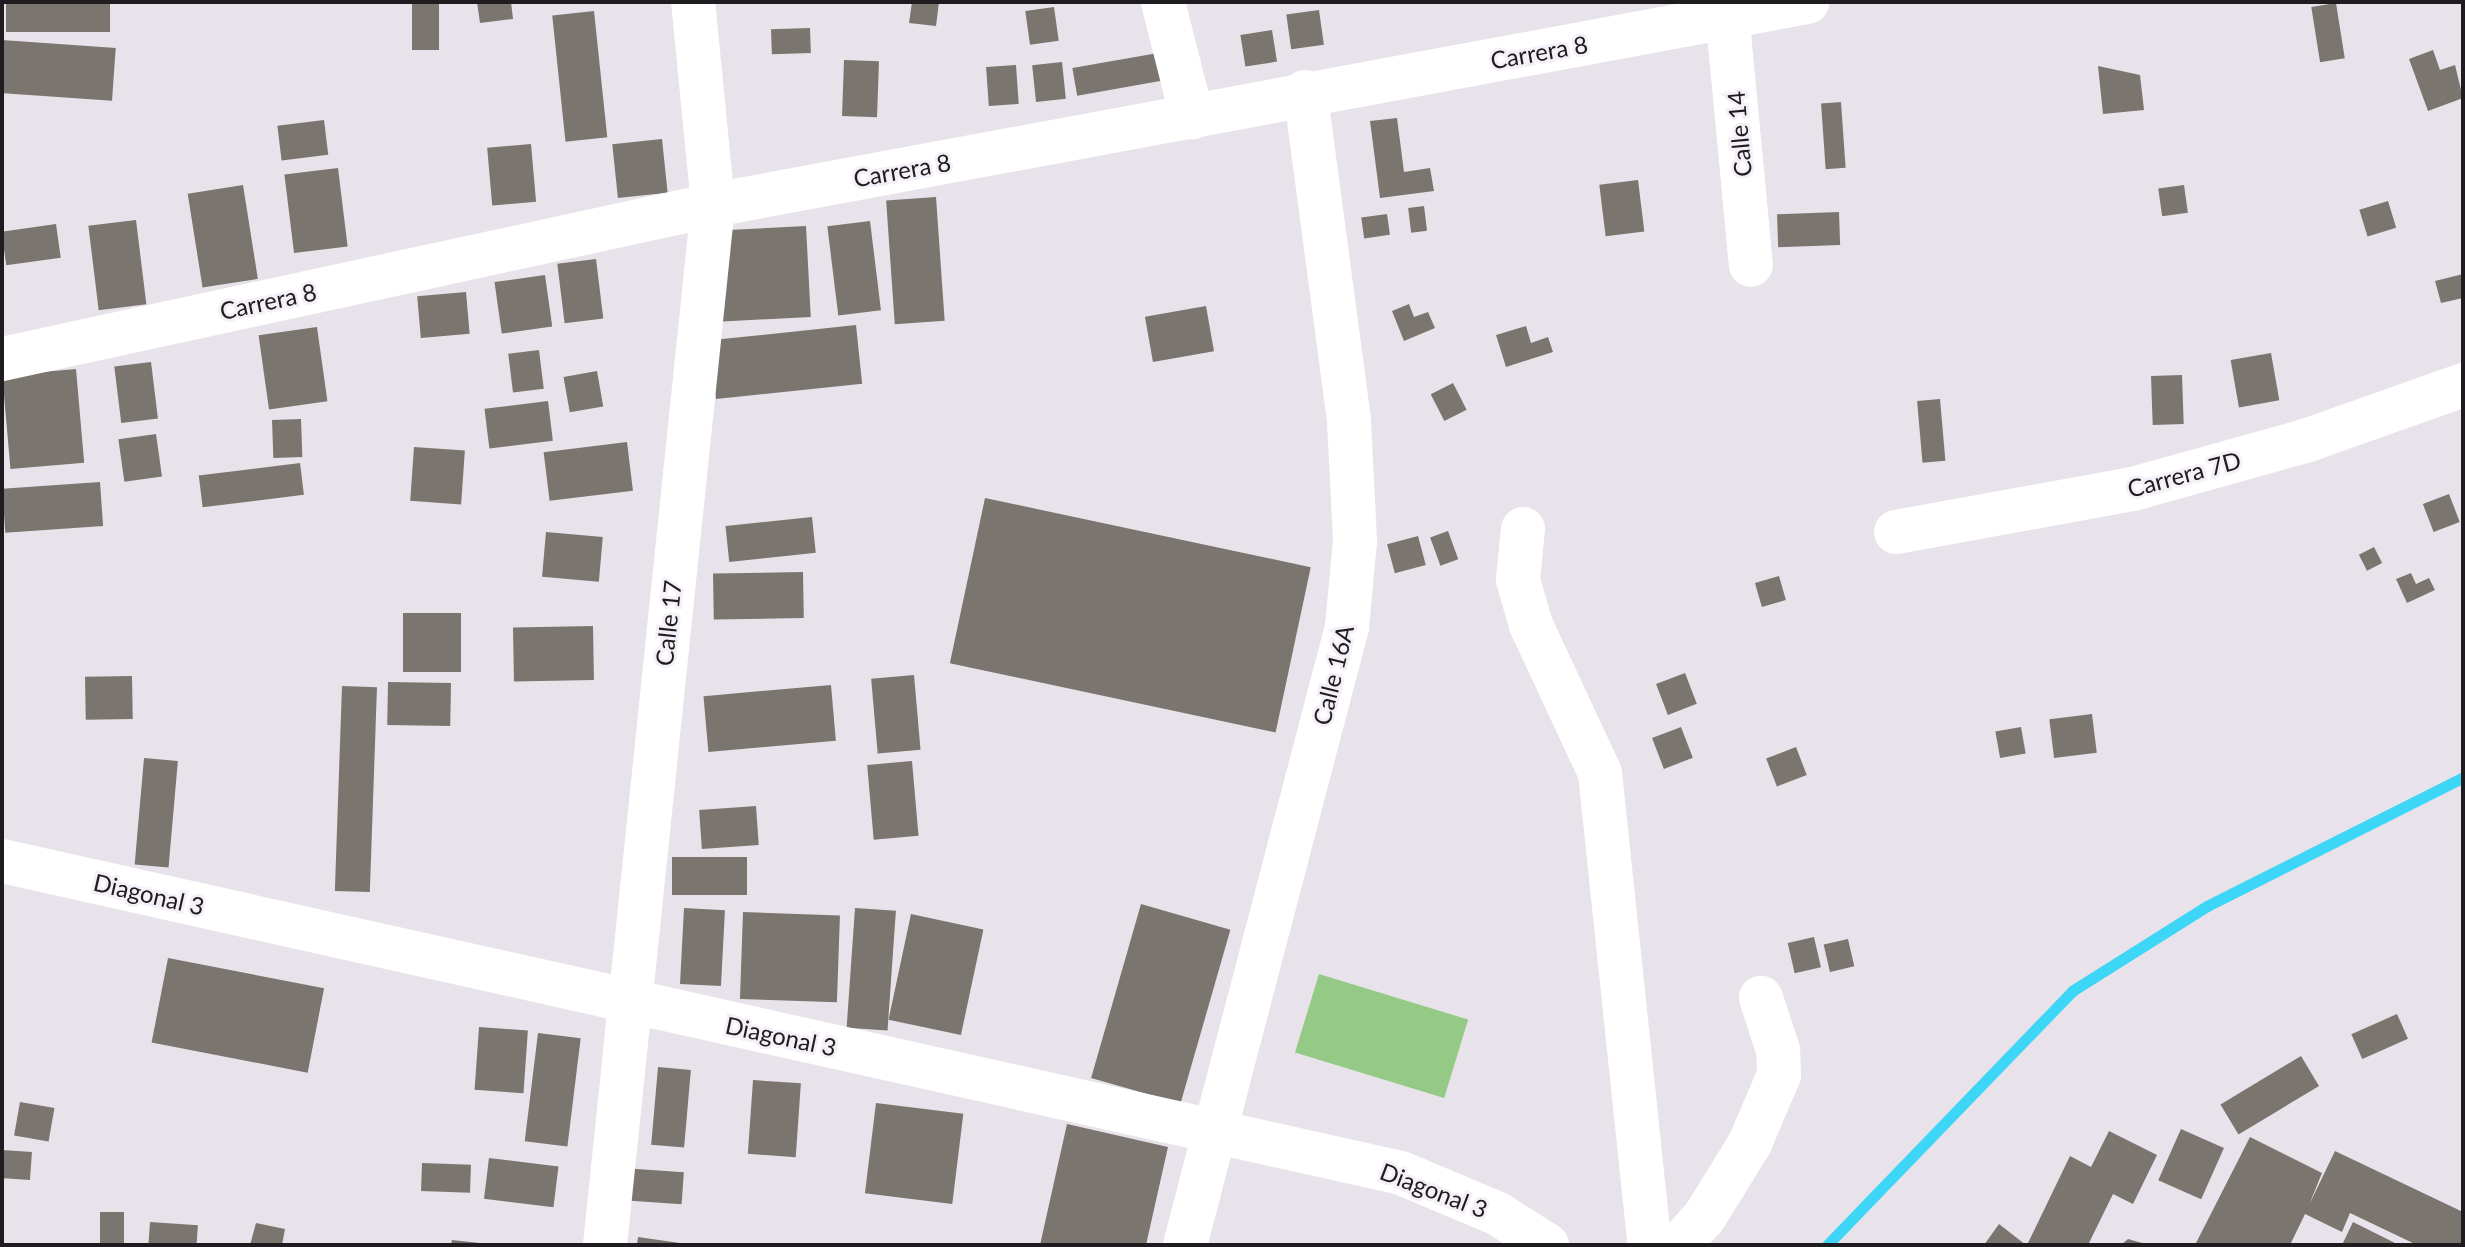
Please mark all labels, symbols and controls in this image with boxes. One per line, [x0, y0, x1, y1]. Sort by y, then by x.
street label: Carrera 8 [1488, 29, 1590, 75]
street label: Calle 14 [1721, 90, 1757, 178]
street label: Carrera 8 [851, 147, 953, 193]
street label: Carrera 8 [217, 277, 319, 325]
street label: Carrera 7D [2124, 445, 2244, 503]
street label: Calle 17 [649, 579, 687, 667]
street label: Calle 16A [1307, 622, 1359, 728]
street label: Diagonal 3 [91, 867, 207, 921]
street label: Diagonal 3 [723, 1010, 839, 1062]
street label: Diagonal 3 [1376, 1156, 1492, 1224]

